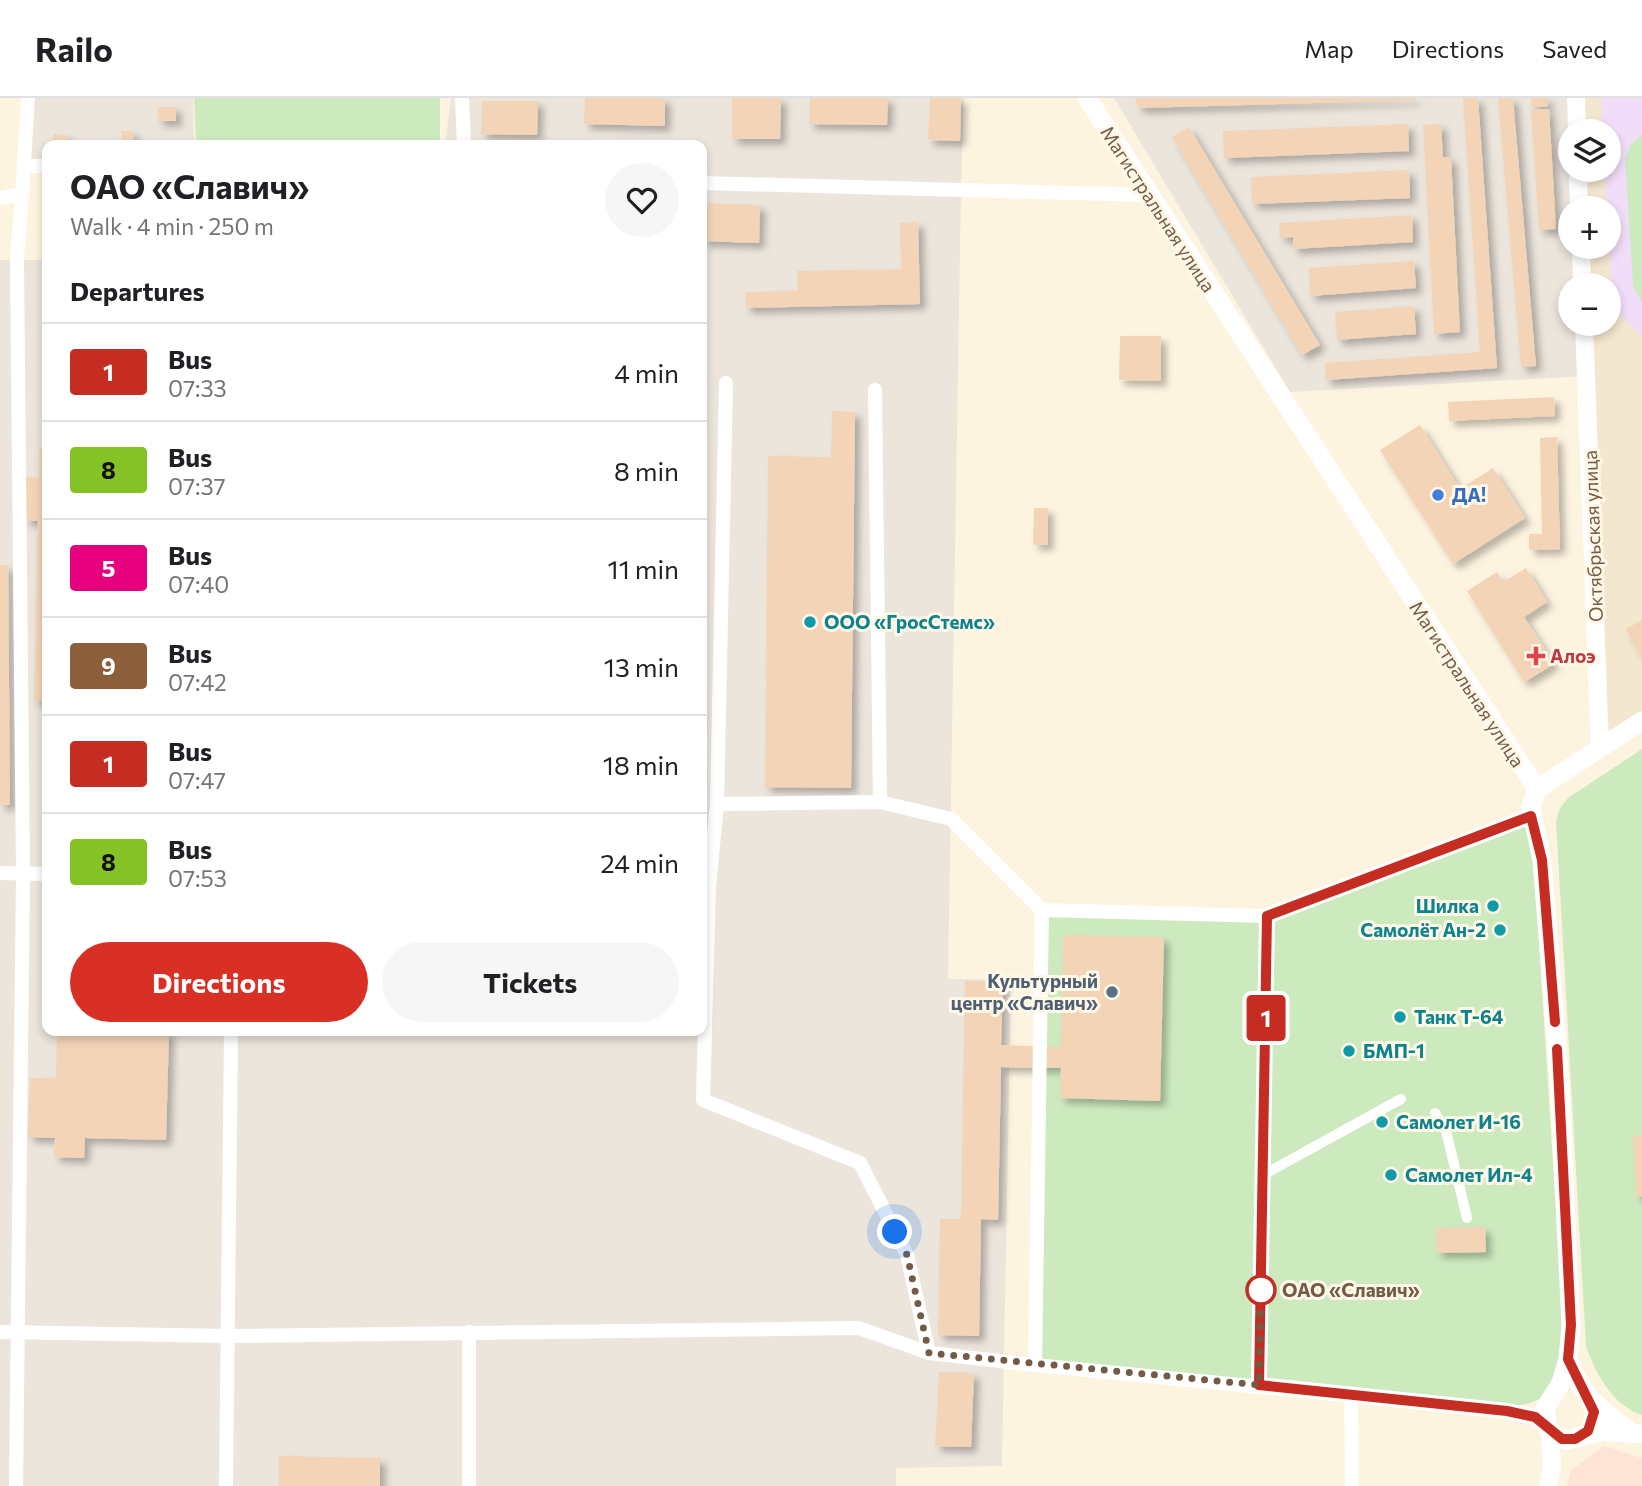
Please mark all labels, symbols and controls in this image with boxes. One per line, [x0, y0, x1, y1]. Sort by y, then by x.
text: Railo [35, 28, 113, 69]
text: Map [1304, 34, 1354, 63]
text: Directions [1392, 34, 1504, 63]
text: Saved [1542, 34, 1607, 63]
map controls [1558, 119, 1621, 336]
button: layers [1558, 119, 1621, 182]
street label: Магистральная улица [1096, 121, 1221, 296]
button: heart [605, 163, 679, 237]
text: ОАО «Славич» [70, 165, 309, 206]
button: + [1558, 196, 1621, 259]
text: Walk · 4 min · 250 m [70, 212, 274, 240]
button: − [1558, 273, 1621, 336]
text: Departures [70, 275, 205, 306]
text: Bus [168, 343, 212, 374]
text: 1 [103, 357, 114, 386]
text: 4 min [614, 357, 679, 388]
text: 07:33 [168, 374, 227, 402]
text: Bus [168, 441, 212, 472]
street label: Октябрьская улица [1578, 450, 1607, 622]
text: 8 [101, 455, 116, 484]
text: 8 min [614, 455, 679, 486]
text: 07:37 [168, 472, 226, 500]
place label: ДА! [1452, 483, 1486, 506]
marker: ДА! [1430, 487, 1446, 503]
text: Bus [168, 539, 212, 570]
text: 5 [102, 553, 116, 582]
text: 11 min [608, 553, 679, 584]
text: 07:40 [168, 570, 229, 598]
street label: Магистральная улица [1405, 596, 1530, 771]
place label: ООО «ГросСтемс» [824, 610, 995, 633]
marker: ООО «ГросСтемс» [802, 614, 818, 630]
text: Bus [168, 637, 212, 668]
place label: Алоэ [1550, 644, 1596, 667]
marker: Алоэ [1528, 648, 1544, 664]
text: 9 [101, 651, 116, 680]
text: 13 min [604, 651, 679, 682]
text: 07:42 [168, 668, 227, 696]
text: Bus [168, 735, 212, 766]
text: 1 [103, 749, 114, 778]
text: 18 min [603, 749, 679, 780]
text: 07:47 [168, 766, 226, 794]
text: Bus [168, 833, 212, 864]
text: 8 [101, 847, 116, 876]
text: 24 min [600, 847, 679, 878]
text: 07:53 [168, 864, 227, 892]
place label: Шилка [1416, 894, 1479, 917]
marker: Шилка [1485, 898, 1501, 914]
place label: Самолёт Ан-2 [1360, 918, 1486, 941]
marker: Самолёт Ан-2 [1492, 922, 1508, 938]
button: Directions [70, 942, 368, 1022]
button: Tickets [382, 942, 679, 1022]
place label: Культурный центр «Славич» [951, 969, 1098, 1014]
marker: Культурный центр «Славич» [1104, 984, 1120, 1000]
line badge: 1 [1243, 995, 1289, 1041]
text: 1 [1261, 1003, 1271, 1032]
place label: Танк Т-64 [1414, 1005, 1504, 1028]
marker: Танк Т-64 [1392, 1009, 1408, 1025]
place label: БМП-1 [1363, 1039, 1425, 1062]
marker: БМП-1 [1341, 1043, 1357, 1059]
place label: Самолет И-16 [1396, 1110, 1521, 1133]
marker: Самолет И-16 [1374, 1114, 1390, 1130]
place label: Самолет Ил-4 [1405, 1163, 1533, 1186]
marker: Самолет Ил-4 [1383, 1167, 1399, 1183]
your location [877, 1214, 912, 1249]
marker: ОАО «Славич» [1246, 1275, 1276, 1305]
place label: ОАО «Славич» [1282, 1278, 1420, 1301]

